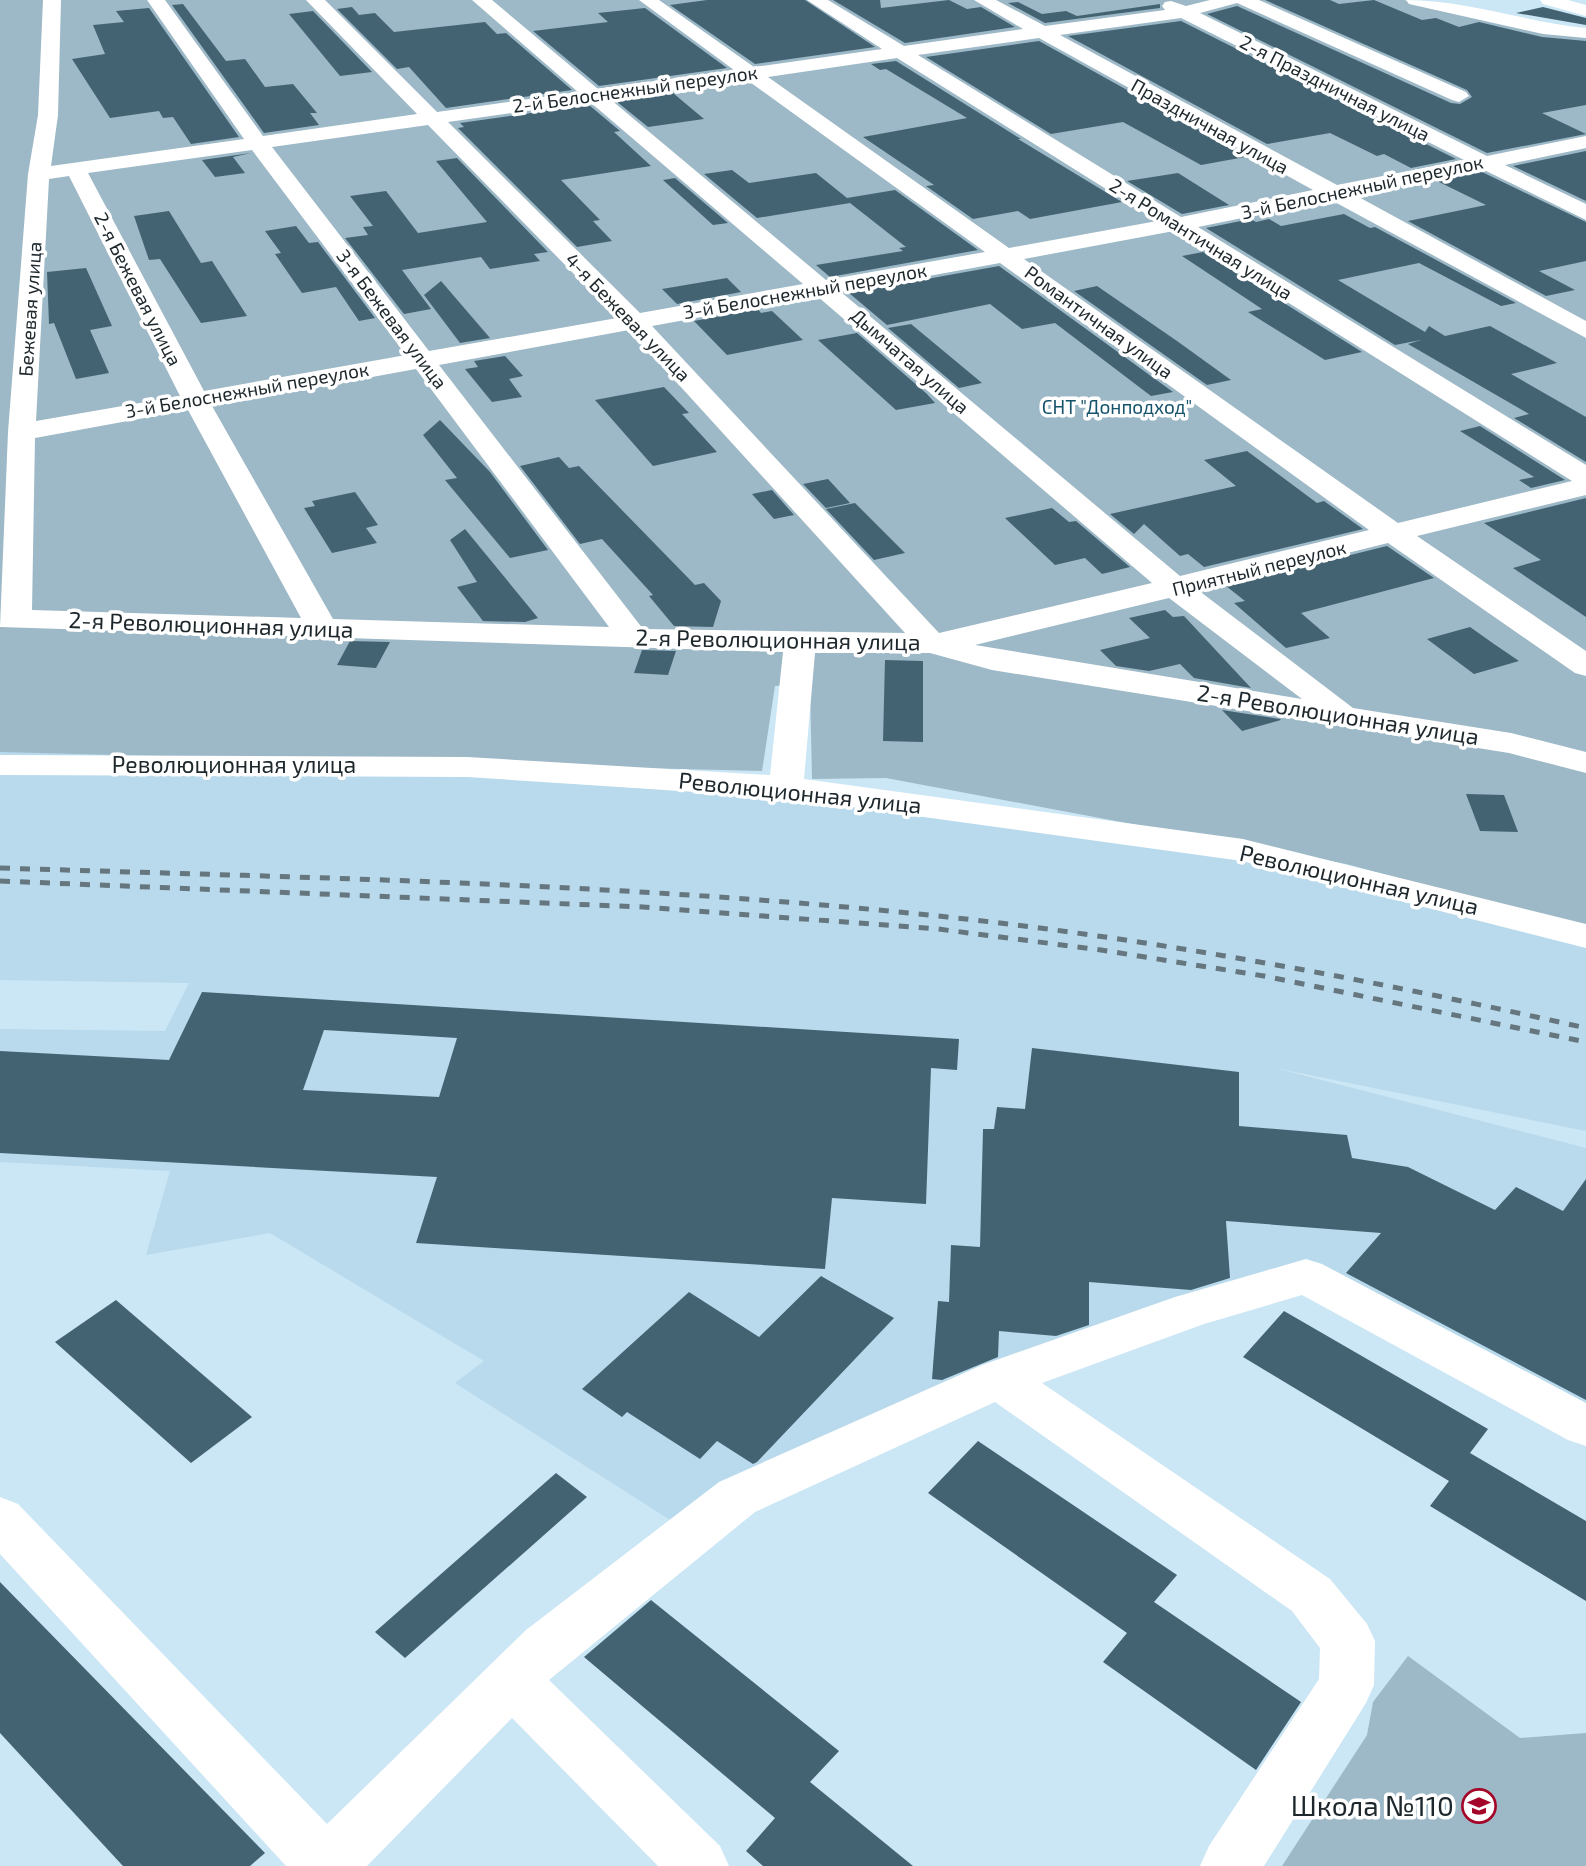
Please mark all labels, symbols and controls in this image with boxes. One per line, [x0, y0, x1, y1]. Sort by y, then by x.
street label: 2-я Праздничная улица [1236, 30, 1434, 146]
street label: 2-й Белоснежный переулок [511, 60, 759, 118]
street label: Праздничная улица [1127, 73, 1293, 179]
street label: 3-й Белоснежный переулок [1239, 150, 1485, 224]
street label: 2-я Романтичная улица [1105, 173, 1297, 305]
street label: 2-я Бежевая улица [89, 208, 187, 370]
street label: Бежевая улица [13, 241, 47, 377]
street label: 3-я Бежевая улица [332, 244, 452, 394]
street label: 4-я Бежевая улица [560, 247, 696, 387]
street label: 3-й Белоснежный переулок [681, 258, 929, 324]
street label: Романтичная улица [1020, 260, 1178, 384]
street label: Дымчатая улица [846, 303, 974, 419]
street label: 3-й Белоснежный переулок [123, 357, 371, 423]
park label: СНТ "Донподход" [1042, 395, 1192, 418]
street label: Приятный переулок [1170, 535, 1348, 601]
street label: 2-я Революционная улица [68, 605, 354, 644]
street label: 2-я Революционная улица [635, 623, 921, 656]
street label: 2-я Революционная улица [1195, 678, 1481, 751]
street label: Революционная улица [112, 750, 356, 779]
street label: Революционная улица [677, 765, 923, 820]
street label: Революционная улица [1237, 838, 1481, 921]
school or university icon: Школа №110 [1460, 1787, 1498, 1825]
place label: Школа №110 [1291, 1788, 1454, 1822]

